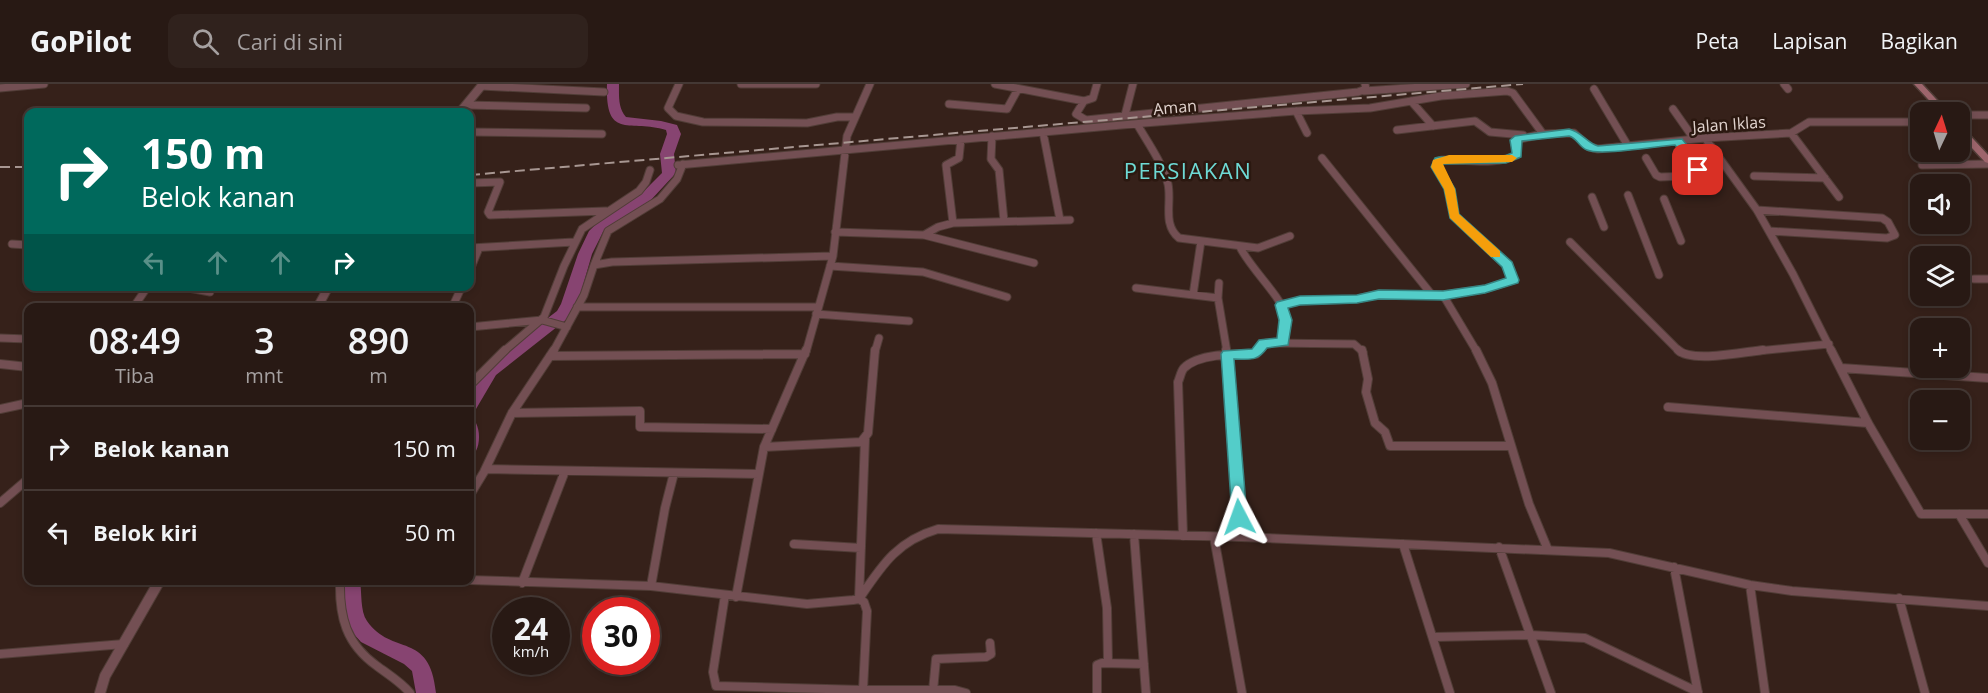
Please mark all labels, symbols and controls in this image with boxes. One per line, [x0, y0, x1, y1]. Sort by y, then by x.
search box [168, 14, 588, 68]
text: GoPilot [30, 22, 132, 60]
icon: search [189, 25, 222, 58]
text: Cari di sini [237, 26, 343, 56]
text: Peta [1696, 27, 1739, 55]
text: Lapisan [1772, 27, 1847, 55]
text: Bagikan [1880, 27, 1958, 55]
street label: Aman [1152, 94, 1198, 120]
north arrow [1910, 102, 1970, 162]
map controls [1910, 102, 1970, 450]
street label: Jalan Iklas [1690, 110, 1766, 138]
text: 150 m [141, 124, 265, 181]
icon: right [42, 132, 120, 210]
pin [1672, 144, 1723, 195]
icon: arrive [1681, 153, 1714, 186]
district label: PERSIAKAN [1124, 155, 1252, 185]
button: sound [1910, 174, 1970, 234]
text: Belok kanan [141, 178, 295, 215]
icon: left [138, 246, 171, 279]
icon: ahead [201, 246, 234, 279]
icon: ahead [264, 246, 297, 279]
icon: right [327, 246, 360, 279]
button: layers [1910, 246, 1970, 306]
text: 08:49 [89, 316, 181, 365]
text: 3 [254, 316, 274, 365]
text: 890 [348, 316, 409, 365]
button: + [1910, 318, 1970, 378]
text: Tiba [115, 362, 154, 389]
text: mnt [245, 362, 283, 389]
text: m [369, 362, 388, 389]
button: − [1910, 390, 1970, 450]
icon: right [42, 432, 75, 465]
text: Belok kanan [93, 433, 230, 463]
text: 150 m [392, 433, 456, 463]
position arrow [1207, 485, 1271, 549]
icon: left [42, 516, 75, 549]
text: Belok kiri [93, 517, 198, 547]
text: 50 m [405, 517, 456, 547]
speed limit sign: 30 [582, 597, 660, 675]
text: 24 [514, 608, 548, 649]
text: km/h [513, 641, 549, 661]

